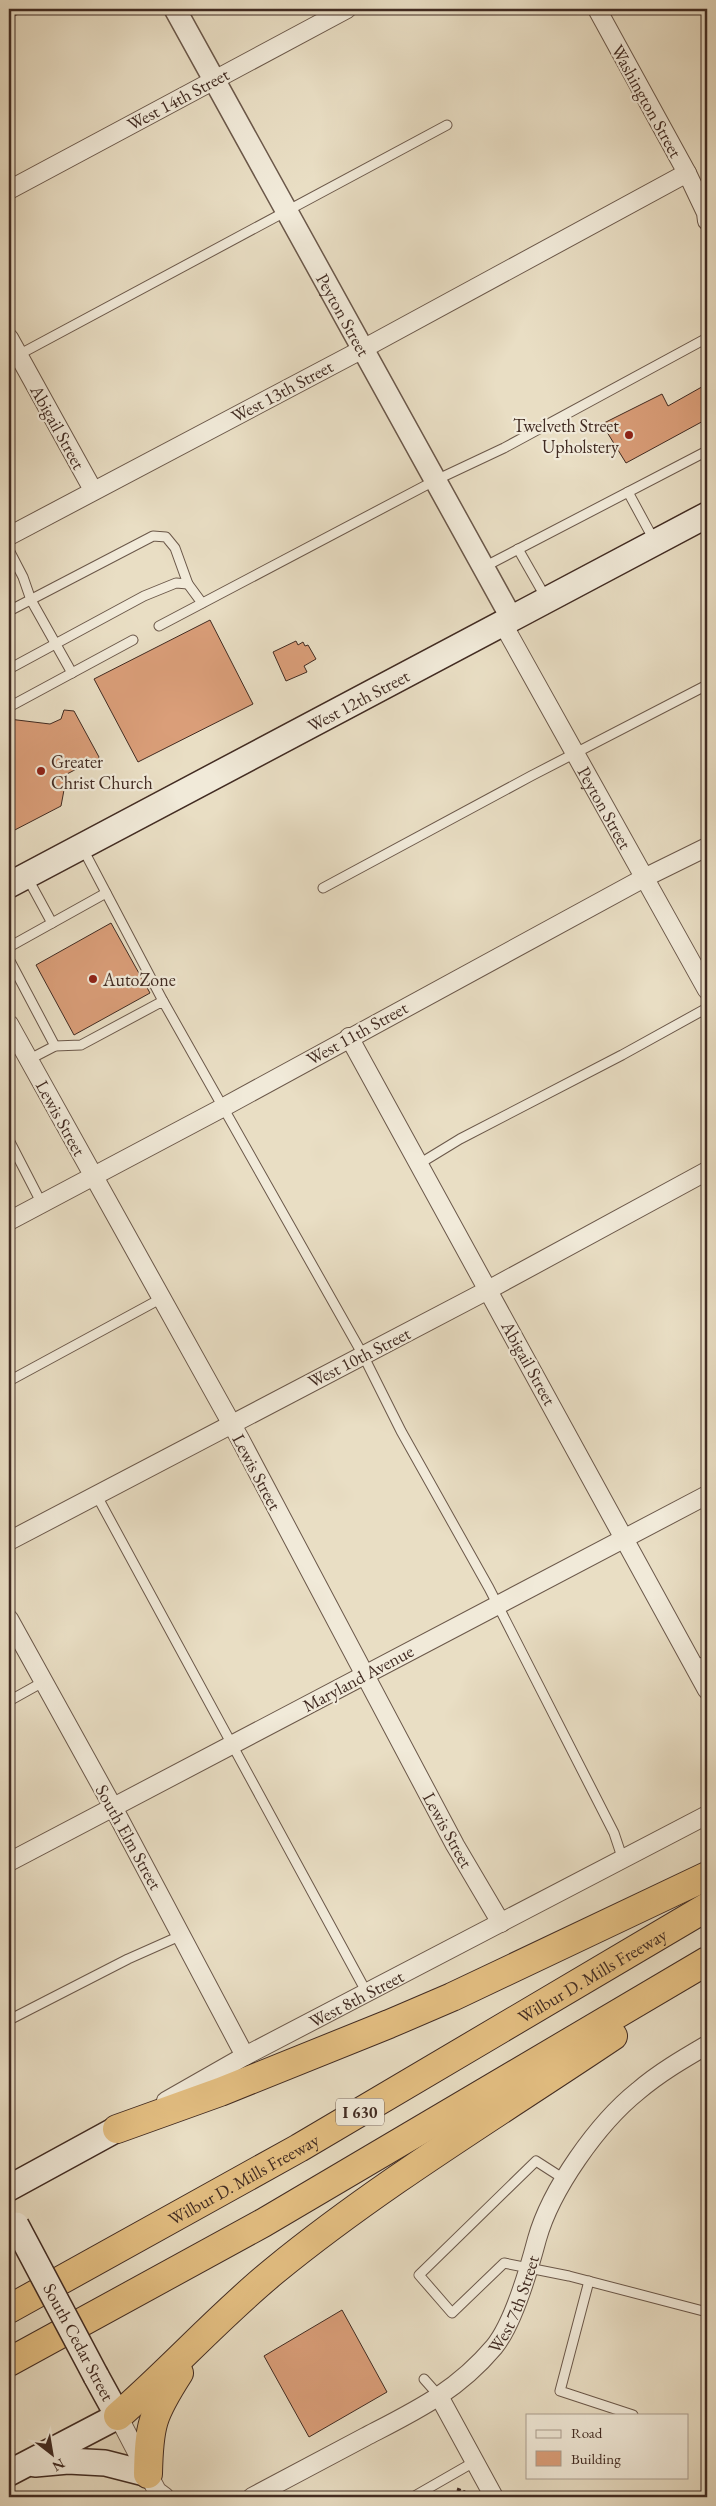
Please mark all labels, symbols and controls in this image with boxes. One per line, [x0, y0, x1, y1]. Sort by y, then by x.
street label: Washington Street [606, 40, 688, 162]
street label: West 14th Street [123, 62, 233, 135]
street label: Peyton Street [312, 269, 376, 360]
street label: West 13th Street [227, 354, 337, 427]
street label: Abigail Street [25, 380, 91, 474]
place label: Twelveth Street Upholstery [513, 414, 619, 458]
marker: Twelveth Street Upholstery [623, 429, 635, 441]
street label: West 12th Street [303, 663, 413, 736]
place label: Greater Christ Church [51, 750, 153, 794]
street label: Peyton Street [573, 762, 638, 853]
marker: Greater Christ Church [35, 765, 47, 777]
place label: AutoZone [102, 968, 176, 991]
marker: AutoZone [87, 973, 99, 985]
street label: West 11th Street [302, 996, 412, 1070]
street label: Lewis Street [31, 1076, 91, 1160]
street label: Abigail Street [496, 1316, 562, 1410]
street label: West 10th Street [304, 1321, 414, 1393]
street label: Lewis Street [227, 1430, 287, 1514]
street label: Maryland Avenue [299, 1639, 417, 1717]
street label: South Elm Street [91, 1780, 168, 1894]
street label: Lewis Street [418, 1788, 478, 1872]
street label: Wilbur D. Mills Freeway [513, 1922, 671, 2028]
street label: West 8th Street [305, 1964, 407, 2032]
road number: I 630 [336, 2098, 384, 2126]
street label: Wilbur D. Mills Freeway [164, 2127, 323, 2230]
street label: West 7th Street [482, 2252, 544, 2357]
street label: South Cedar Street [38, 2279, 120, 2405]
legend [526, 2414, 688, 2478]
text: Road [571, 2423, 603, 2442]
north arrow [28, 2428, 78, 2478]
text: Building [571, 2449, 621, 2468]
text: N [49, 2455, 68, 2476]

